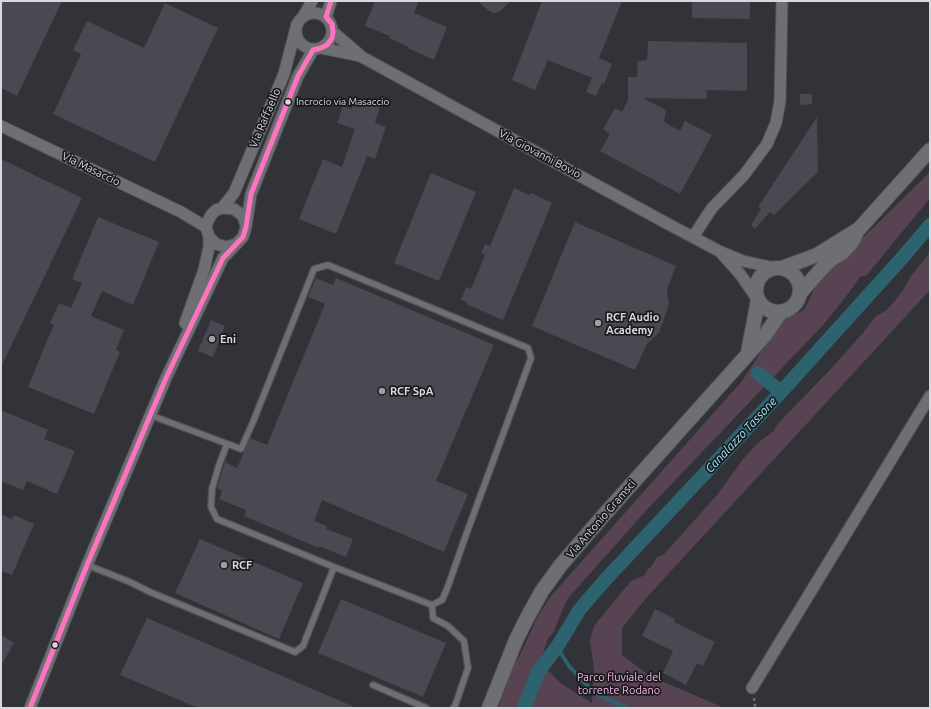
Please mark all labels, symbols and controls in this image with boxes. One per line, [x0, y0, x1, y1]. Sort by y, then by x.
street label: Via Raffaello [247, 86, 283, 150]
place label: Incrocio via Masaccio [296, 96, 389, 108]
marker: Incrocio via Masaccio [283, 97, 293, 107]
street label: Via Giovanni Bovio [497, 127, 583, 181]
street label: Via Masaccio [60, 149, 122, 189]
place label: RCF Audio Academy [606, 310, 659, 336]
marker: RCF Audio Academy [593, 318, 603, 328]
place label: Eni [220, 332, 236, 346]
marker: Eni [207, 334, 217, 344]
place label: RCF SpA [390, 384, 433, 398]
marker: RCF SpA [377, 386, 387, 396]
water label: Canalazzo Tassone [702, 394, 780, 476]
street label: Via Antonio Gramsci [563, 477, 639, 561]
place label: RCF [232, 558, 252, 572]
marker: RCF [219, 560, 229, 570]
unlabelled marker [50, 640, 60, 650]
park label: Parco fluviale del torrente Rodano [577, 670, 661, 696]

